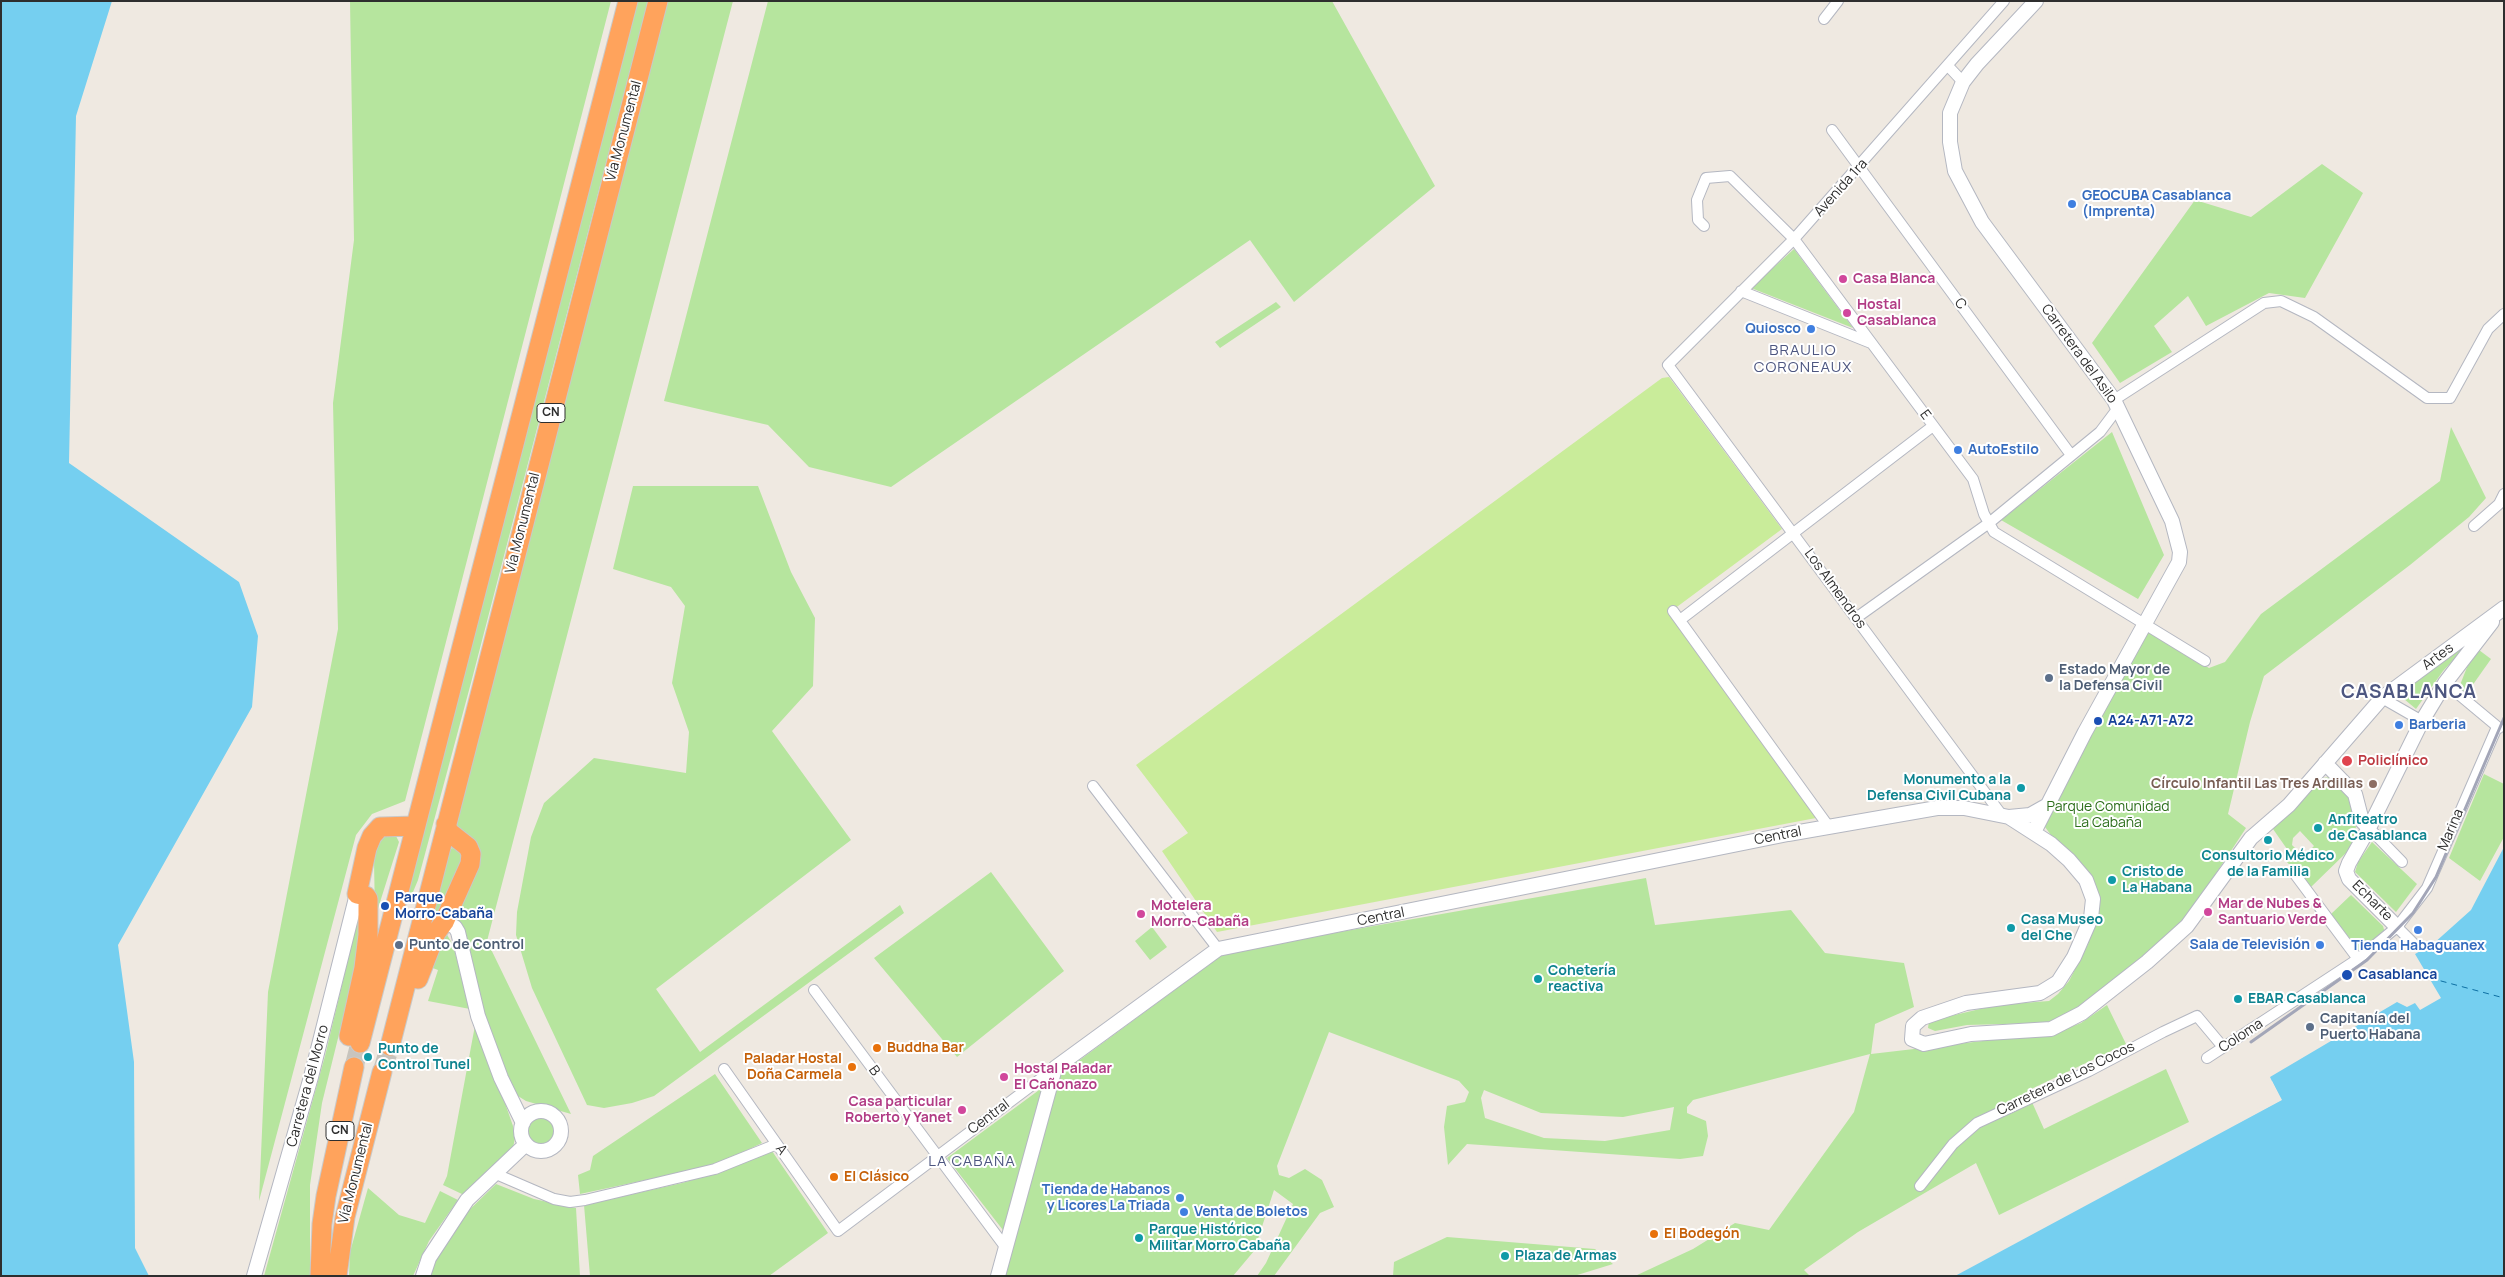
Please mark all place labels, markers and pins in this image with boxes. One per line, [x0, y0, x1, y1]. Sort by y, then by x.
place label: GEOCUBA Casablanca (Imprenta) [2082, 188, 2231, 220]
marker: GEOCUBA Casablanca (Imprenta) [2066, 198, 2078, 210]
place label: Casa Blanca [1853, 271, 1935, 287]
marker: Casa Blanca [1837, 273, 1849, 285]
place label: Hostal Casablanca [1857, 297, 1936, 330]
marker: Hostal Casablanca [1841, 307, 1853, 319]
place label: Quiosco [1745, 321, 1801, 337]
marker: Quiosco [1805, 323, 1817, 335]
place label: AutoEstilo [1968, 442, 2039, 458]
marker: AutoEstilo [1952, 444, 1964, 456]
place label: Estado Mayor de la Defensa Civil [2059, 662, 2170, 694]
marker: Estado Mayor de la Defensa Civil [2043, 672, 2055, 684]
place label: A24-A71-A72 [2108, 713, 2193, 729]
marker: A24-A71-A72 [2092, 715, 2104, 727]
place label: Barberia [2409, 717, 2466, 733]
marker: Barberia [2393, 719, 2405, 731]
place label: Policlínico [2358, 753, 2428, 769]
marker: Policlínico [2340, 754, 2354, 768]
place label: Monumento a la Defensa Civil Cubana [1867, 772, 2011, 804]
place label: Círculo Infantil Las Tres Ardillas [2151, 776, 2363, 792]
marker: Círculo Infantil Las Tres Ardillas [2367, 778, 2379, 790]
marker: Monumento a la Defensa Civil Cubana [2015, 782, 2027, 794]
place label: Anfiteatro de Casablanca [2328, 812, 2427, 844]
marker: Anfiteatro de Casablanca [2312, 822, 2324, 834]
marker: Consultorio Médico de la Familia [2262, 834, 2274, 846]
place label: Consultorio Médico de la Familia [2202, 848, 2334, 880]
place label: Cristo de La Habana [2122, 864, 2192, 896]
marker: Cristo de La Habana [2106, 874, 2118, 886]
place label: Parque Morro-Cabaña [395, 890, 493, 922]
place label: Mar de Nubes & Santuario Verde [2218, 896, 2327, 929]
place label: Motelera Morro-Cabaña [1151, 898, 1249, 930]
marker: Parque Morro-Cabaña [379, 900, 391, 912]
marker: Mar de Nubes & Santuario Verde [2202, 906, 2214, 918]
marker: Motelera Morro-Cabaña [1135, 908, 1147, 920]
place label: Casa Museo del Che [2021, 912, 2103, 944]
marker: Casa Museo del Che [2005, 922, 2017, 934]
marker: Tienda Habaguanex [2412, 924, 2424, 936]
place label: Punto de Control [409, 937, 524, 953]
place label: Sala de Televisión [2190, 937, 2310, 953]
place label: Tienda Habaguanex [2351, 938, 2485, 954]
marker: Punto de Control [393, 939, 405, 951]
marker: Sala de Televisión [2314, 939, 2326, 951]
place label: Cohetería reactiva [1548, 963, 1616, 996]
place label: Casablanca [2358, 967, 2437, 983]
marker: Casablanca [2340, 968, 2354, 982]
marker: Cohetería reactiva [1532, 973, 1544, 985]
place label: EBAR Casablanca [2248, 991, 2366, 1007]
marker: EBAR Casablanca [2232, 993, 2244, 1005]
place label: Capitanía del Puerto Habana [2320, 1011, 2421, 1044]
marker: Capitanía del Puerto Habana [2304, 1021, 2316, 1033]
place label: Buddha Bar [887, 1040, 964, 1056]
place label: Punto de Control Tunel [378, 1041, 470, 1074]
marker: Buddha Bar [871, 1042, 883, 1054]
marker: Punto de Control Tunel [362, 1051, 374, 1063]
place label: Paladar Hostal Doña Carmela [744, 1051, 842, 1084]
marker: Paladar Hostal Doña Carmela [846, 1061, 858, 1073]
place label: Hostal Paladar El Cañonazo [1014, 1061, 1112, 1094]
marker: Hostal Paladar El Cañonazo [998, 1071, 1010, 1083]
place label: Casa particular Roberto y Yanet [845, 1094, 952, 1126]
marker: Casa particular Roberto y Yanet [956, 1104, 968, 1116]
place label: El Clásico [844, 1169, 909, 1185]
marker: El Clásico [828, 1171, 840, 1183]
place label: Tienda de Habanos y Licores La Triada [1042, 1182, 1170, 1214]
marker: Tienda de Habanos y Licores La Triada [1174, 1192, 1186, 1204]
place label: Venta de Boletos [1194, 1204, 1307, 1220]
marker: Venta de Boletos [1178, 1206, 1190, 1218]
place label: Parque Histórico Militar Morro Cabaña [1149, 1222, 1290, 1254]
place label: El Bodegón [1664, 1226, 1740, 1242]
marker: El Bodegón [1648, 1228, 1660, 1240]
marker: Parque Histórico Militar Morro Cabaña [1133, 1232, 1145, 1244]
place label: Plaza de Armas [1515, 1248, 1617, 1264]
marker: Plaza de Armas [1499, 1250, 1511, 1262]

